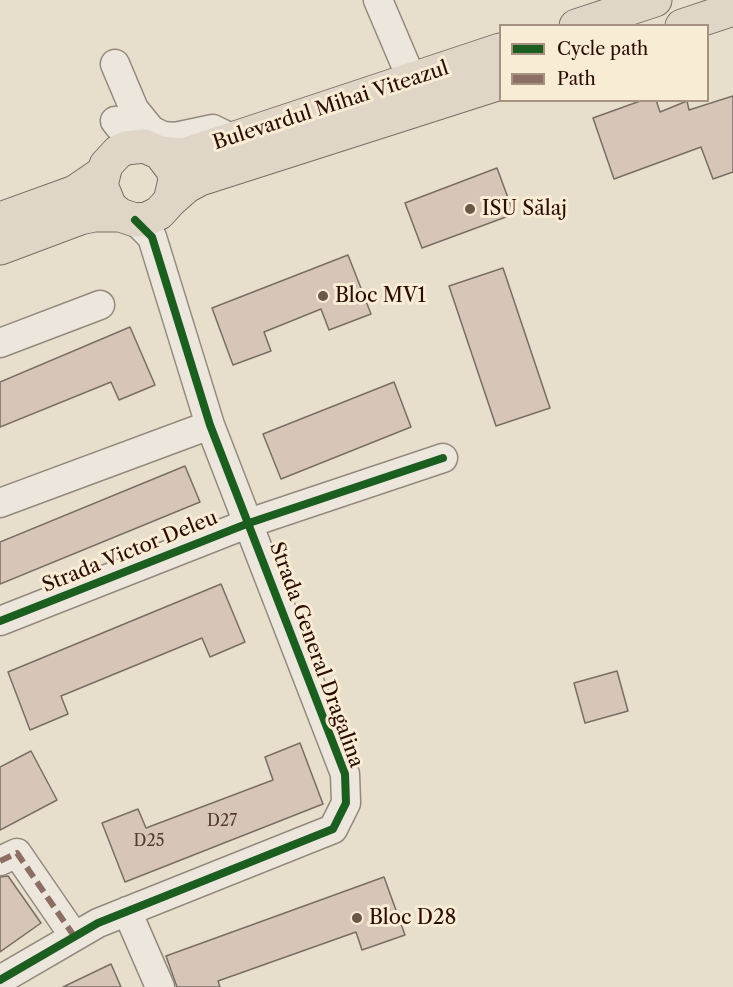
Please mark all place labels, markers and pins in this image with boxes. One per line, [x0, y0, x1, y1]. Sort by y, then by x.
place label: ISU Sălaj [482, 197, 567, 221]
marker: ISU Sălaj [463, 202, 477, 216]
place label: Bloc MV1 [335, 284, 426, 308]
marker: Bloc MV1 [316, 289, 330, 303]
place label: Bloc D28 [369, 906, 456, 930]
marker: Bloc D28 [350, 911, 364, 925]

